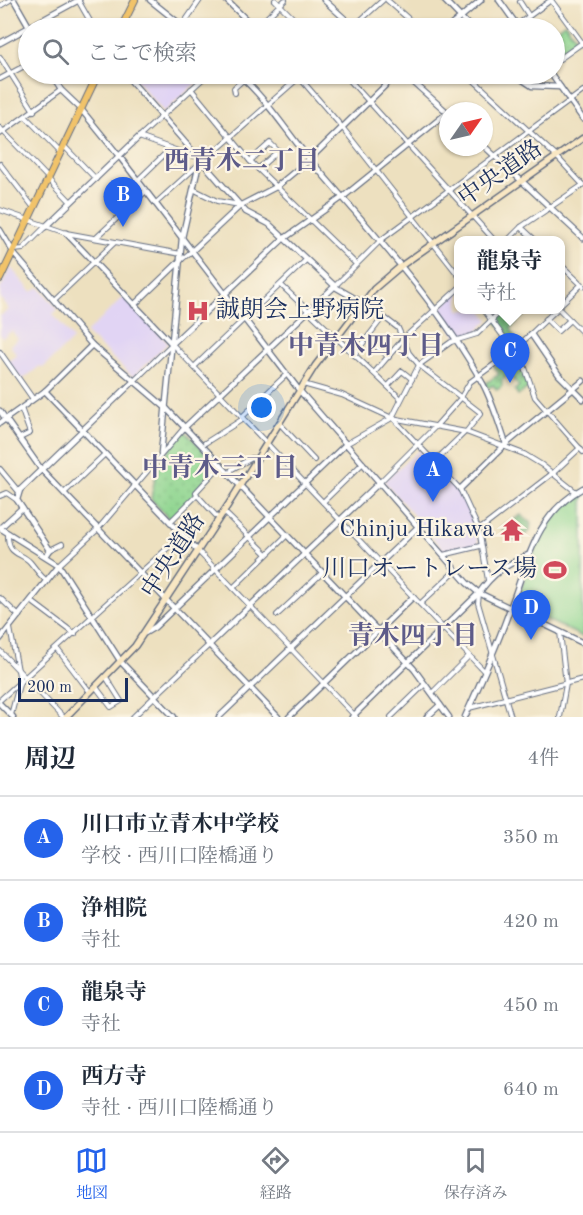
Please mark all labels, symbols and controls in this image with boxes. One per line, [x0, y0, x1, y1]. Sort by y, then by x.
search box [18, 18, 565, 84]
icon: search [39, 35, 72, 68]
text: ここで検索 [87, 43, 197, 65]
north arrow [439, 102, 493, 156]
street label: 中央道路 [453, 134, 547, 211]
district label: 西青木二丁目 [164, 146, 320, 175]
pin: B [104, 178, 142, 227]
popup [454, 236, 565, 314]
text: 龍泉寺 [476, 251, 543, 273]
text: 寺社 [476, 284, 516, 304]
place label: 誠朗会上野病院 [216, 296, 384, 323]
hospital icon: 誠朗会上野病院 [185, 298, 211, 324]
district label: 中青木四丁目 [288, 331, 444, 360]
pin: C [490, 334, 530, 383]
your location [247, 393, 276, 422]
pin: A [414, 452, 452, 502]
district label: 中青木三丁目 [142, 453, 298, 482]
street label: 中央道路 [135, 508, 210, 603]
temple icon: Chinju Hikawa [499, 517, 525, 543]
place label: Chinju Hikawa [339, 518, 494, 542]
place label: 川口オートレース場 [322, 556, 537, 582]
sports icon: 川口オートレース場 [542, 557, 568, 583]
pin: D [512, 590, 550, 640]
district label: 青木四丁目 [348, 621, 478, 650]
scale bar [18, 675, 128, 702]
text: 200 m [27, 680, 72, 696]
text: 周辺 [24, 747, 76, 773]
text: 4件 [527, 749, 559, 769]
text: 川口市立青木中学校 [81, 814, 279, 836]
text: A [36, 828, 51, 848]
text: 350 m [503, 828, 559, 848]
text: 学校 · 西川口陸橋通り [81, 847, 278, 867]
text: 浄相院 [81, 898, 147, 920]
text: B [36, 912, 51, 932]
text: 420 m [503, 912, 559, 932]
text: 寺社 [81, 931, 121, 951]
text: 龍泉寺 [81, 982, 147, 1004]
text: C [37, 996, 50, 1016]
text: 450 m [503, 996, 559, 1016]
text: 寺社 [81, 1015, 121, 1035]
text: 西方寺 [81, 1066, 147, 1088]
text: D [36, 1080, 51, 1100]
text: 640 m [503, 1080, 559, 1100]
text: 寺社 · 西川口陸橋通り [81, 1099, 278, 1119]
tab: 地図 [75, 1144, 108, 1204]
tab: 経路 [259, 1144, 292, 1204]
tab: 保存済み [443, 1144, 507, 1204]

